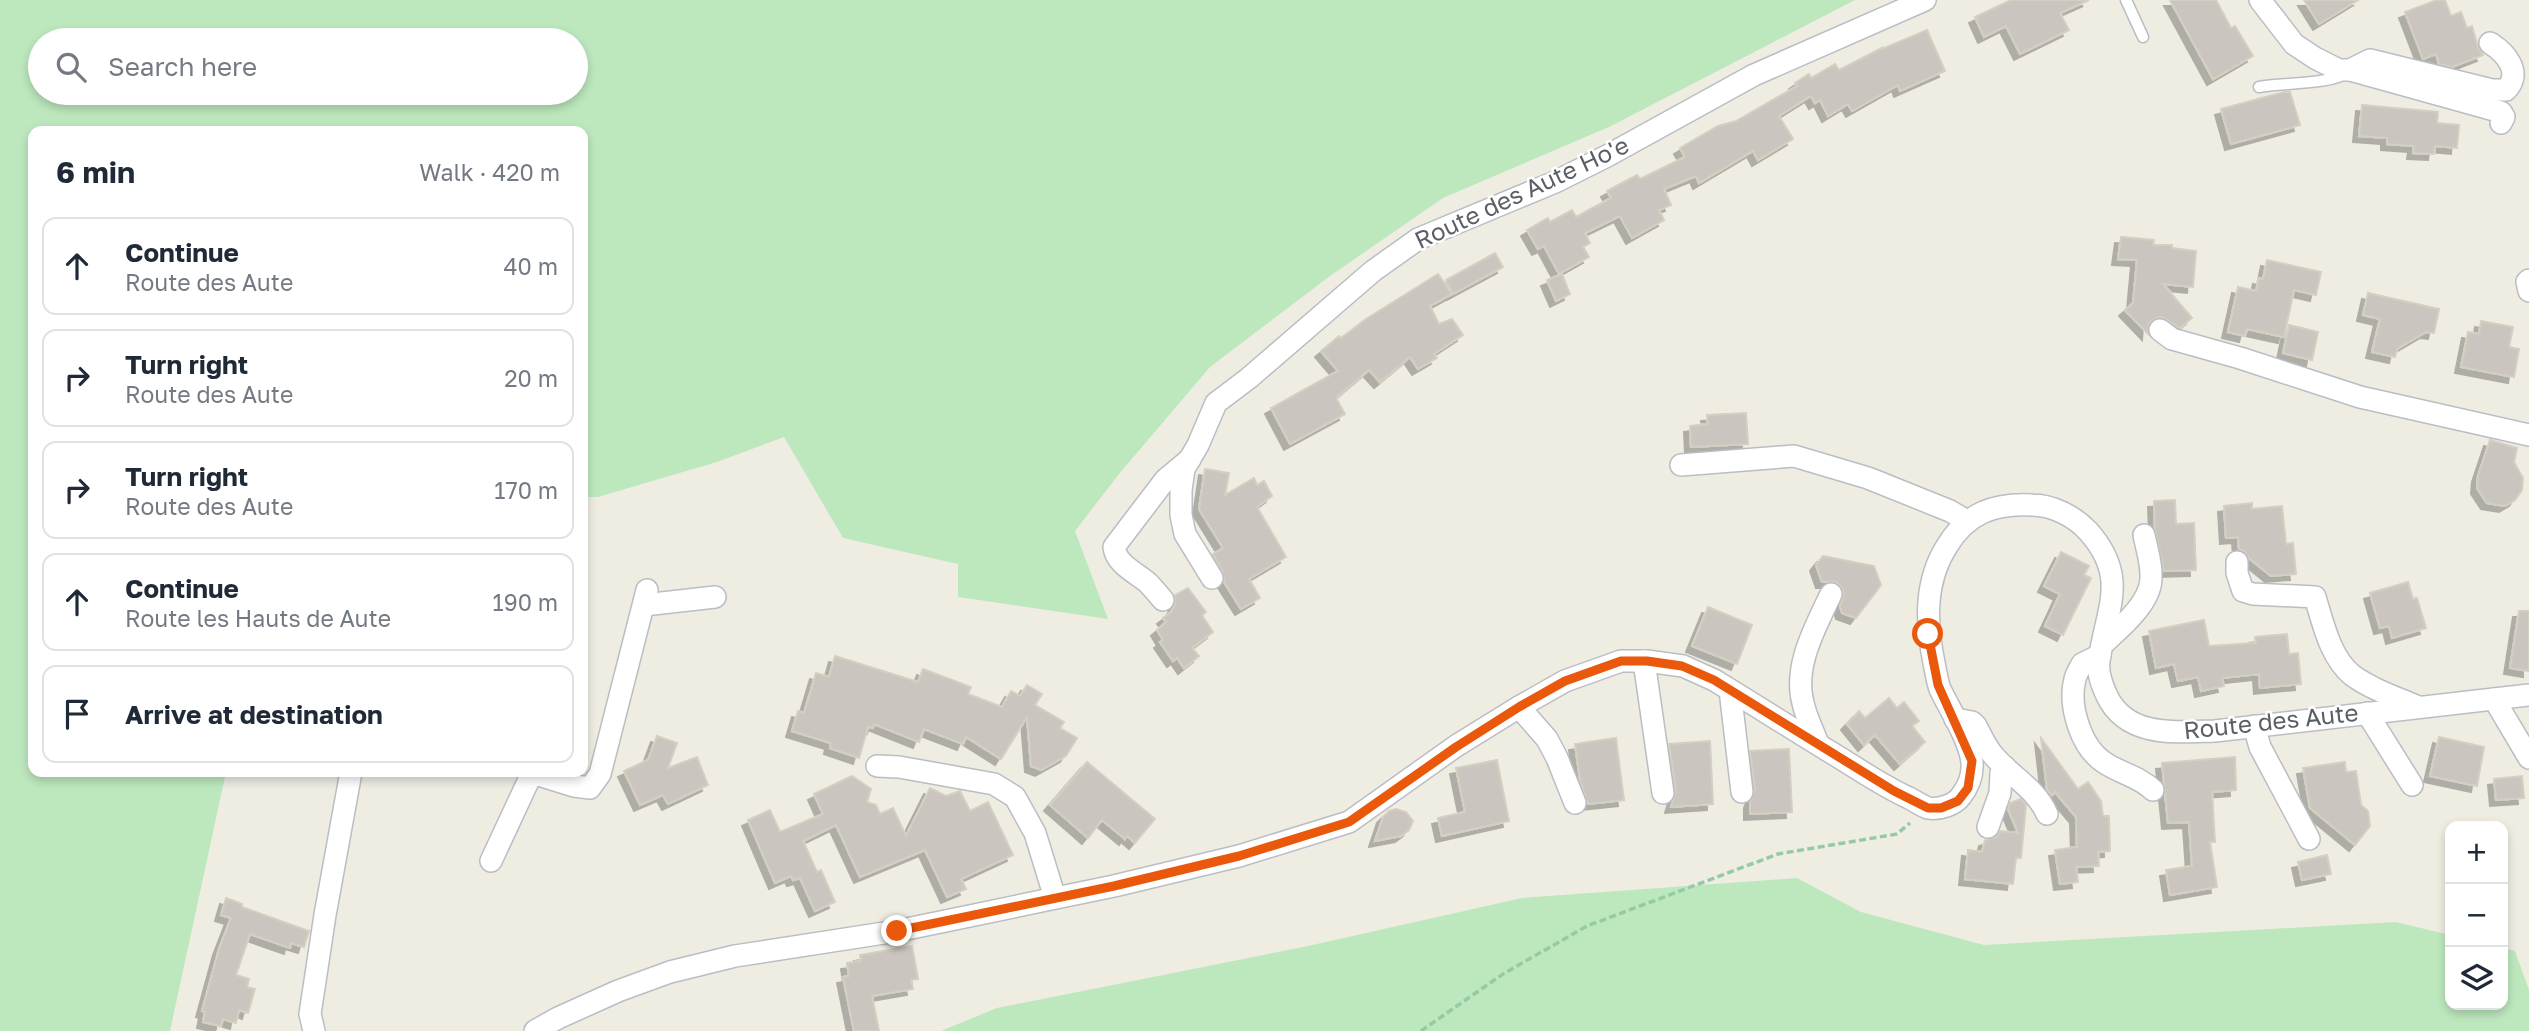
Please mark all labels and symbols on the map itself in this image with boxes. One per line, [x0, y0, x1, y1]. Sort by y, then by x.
street label: Route des Aute Ho'e [1410, 129, 1633, 254]
route start [1912, 618, 1943, 649]
street label: Route des Aute [2182, 697, 2360, 744]
route end [881, 915, 912, 946]

